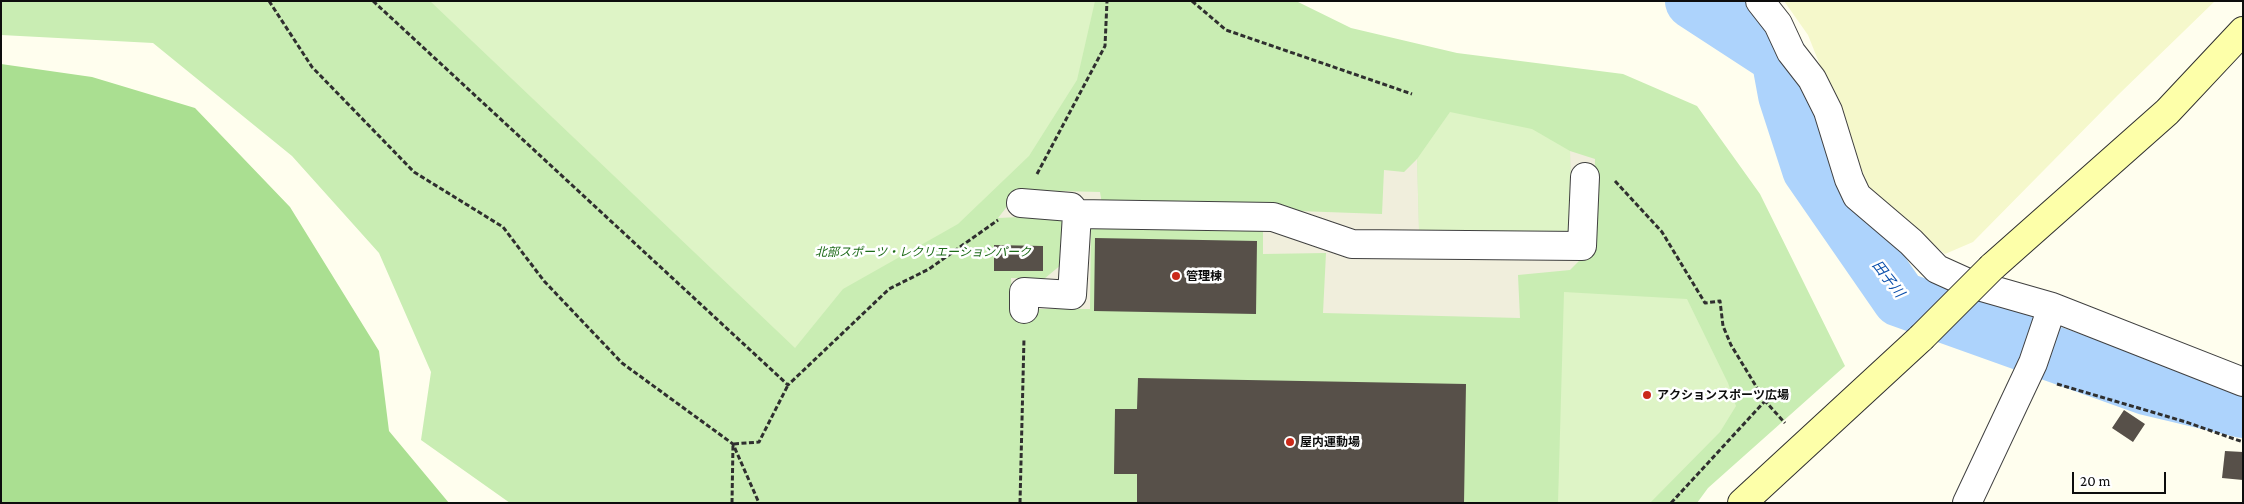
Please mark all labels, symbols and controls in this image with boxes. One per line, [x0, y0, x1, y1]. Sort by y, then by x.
park label: 北部スポーツ・レクリエーションパーク [815, 245, 1031, 259]
water label: 田子川 [1868, 257, 1908, 301]
place label: 管理棟 [1186, 269, 1222, 283]
marker: 管理棟 [1170, 270, 1182, 282]
place label: アクションスポーツ広場 [1657, 388, 1789, 402]
marker: アクションスポーツ広場 [1641, 389, 1653, 401]
place label: 屋内運動場 [1300, 435, 1360, 449]
marker: 屋内運動場 [1284, 436, 1296, 448]
scale bar [2074, 462, 2168, 494]
text: 20 m [2080, 473, 2111, 489]

